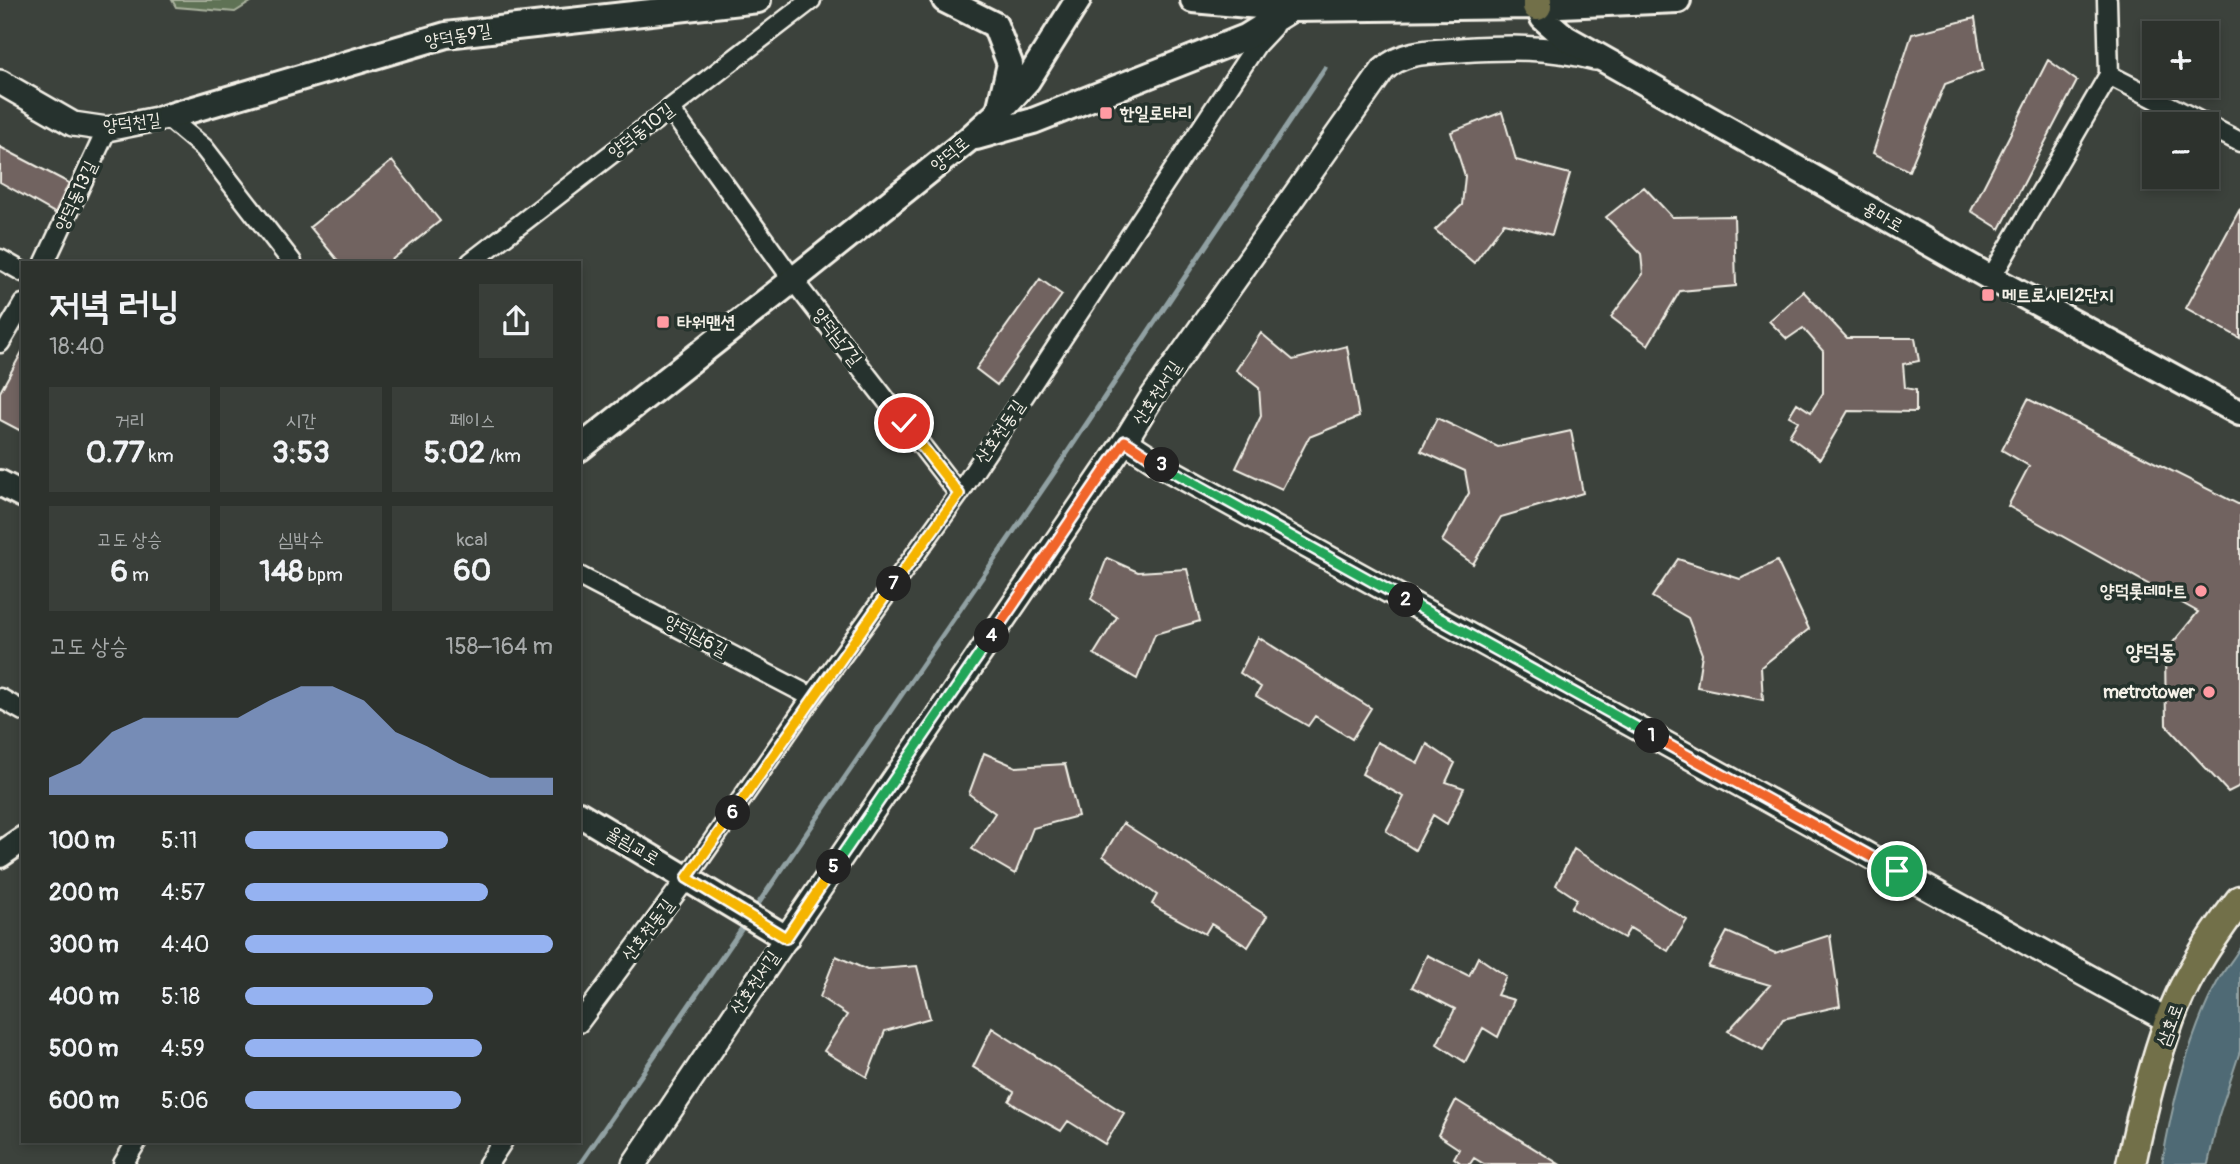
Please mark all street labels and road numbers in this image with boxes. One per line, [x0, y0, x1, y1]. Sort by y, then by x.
street label: 양덕동9길 [423, 19, 494, 53]
street label: 양덕동10길 [603, 98, 679, 164]
street label: 양덕천길 [102, 108, 163, 138]
street label: 양덕로 [926, 131, 974, 177]
street label: 양덕동13길 [50, 157, 102, 235]
street label: 용마로 [1858, 196, 1908, 238]
street label: 양덕남7길 [807, 303, 867, 371]
street label: 산호천서길 [1128, 356, 1187, 430]
street label: 산호천동길 [970, 395, 1030, 468]
street label: 양덕남6길 [660, 610, 732, 662]
street label: 율림교로 [602, 821, 664, 871]
street label: 산호천동길 [617, 894, 679, 966]
street label: 산호천서길 [725, 946, 785, 1019]
street label: 삼호로 [2151, 1001, 2189, 1049]

